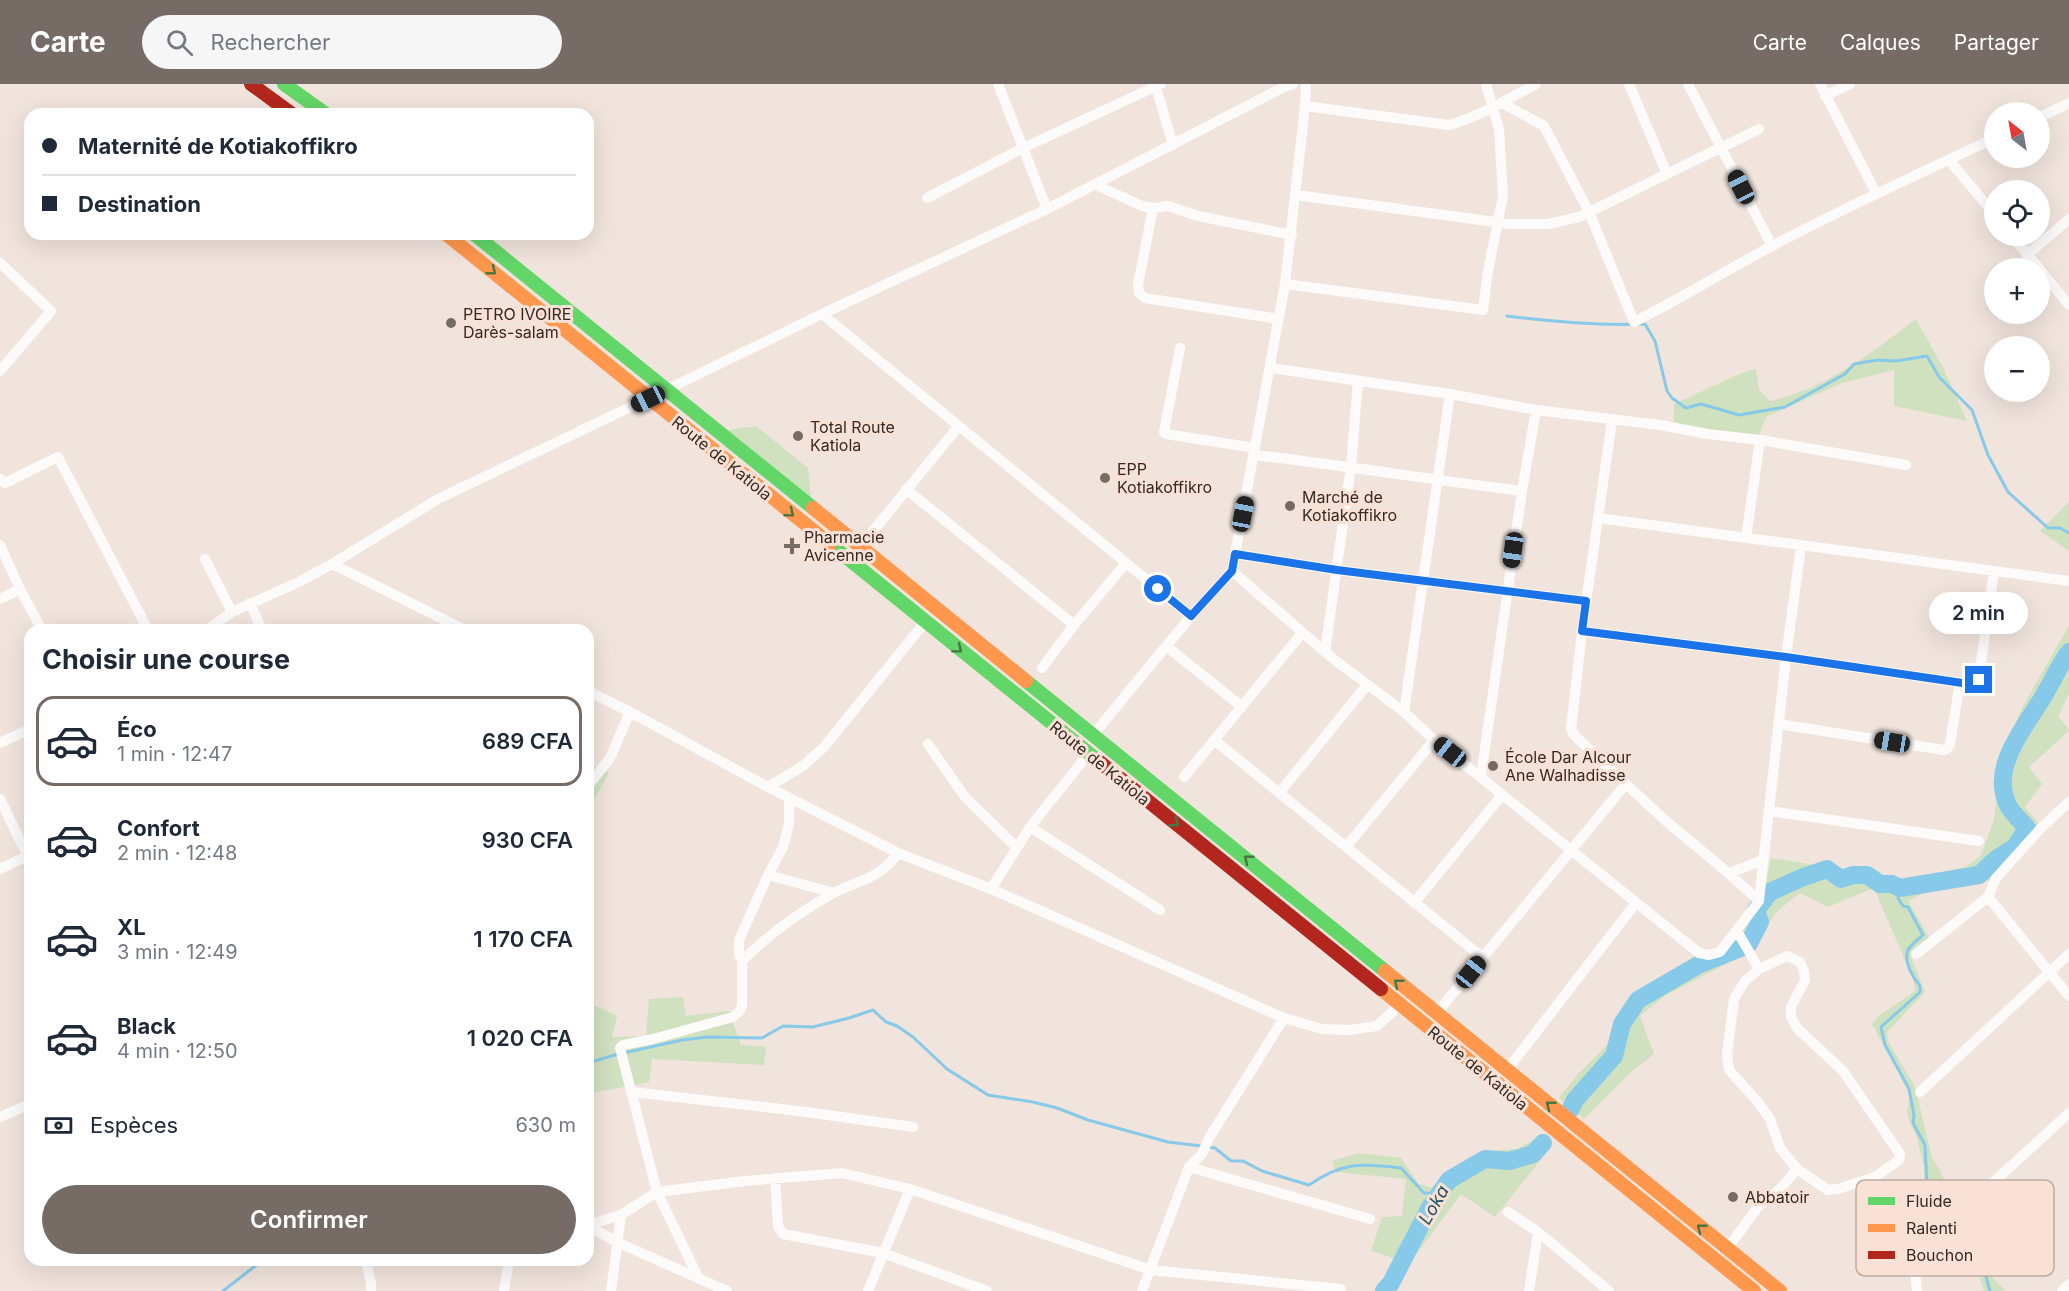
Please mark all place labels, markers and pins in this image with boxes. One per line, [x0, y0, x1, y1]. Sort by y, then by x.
place label: PETRO IVOIRE Darès-salam [463, 304, 571, 342]
marker: PETRO IVOIRE Darès-salam [444, 316, 458, 330]
place label: Total Route Katiola [810, 417, 895, 455]
marker: Total Route Katiola [791, 429, 805, 443]
place label: EPP Kotiakoffikro [1117, 459, 1212, 497]
marker: EPP Kotiakoffikro [1098, 471, 1112, 485]
place label: Marché de Kotiakoffikro [1302, 487, 1397, 525]
marker: Marché de Kotiakoffikro [1283, 499, 1297, 513]
place label: Pharmacie Avicenne [804, 527, 884, 565]
marker: Pharmacie Avicenne [785, 539, 799, 553]
place label: École Dar Alcour Ane Walhadisse [1505, 747, 1631, 785]
marker: École Dar Alcour Ane Walhadisse [1486, 759, 1500, 773]
place label: Abbatoir [1745, 1187, 1809, 1207]
marker: Abbatoir [1726, 1190, 1740, 1204]

